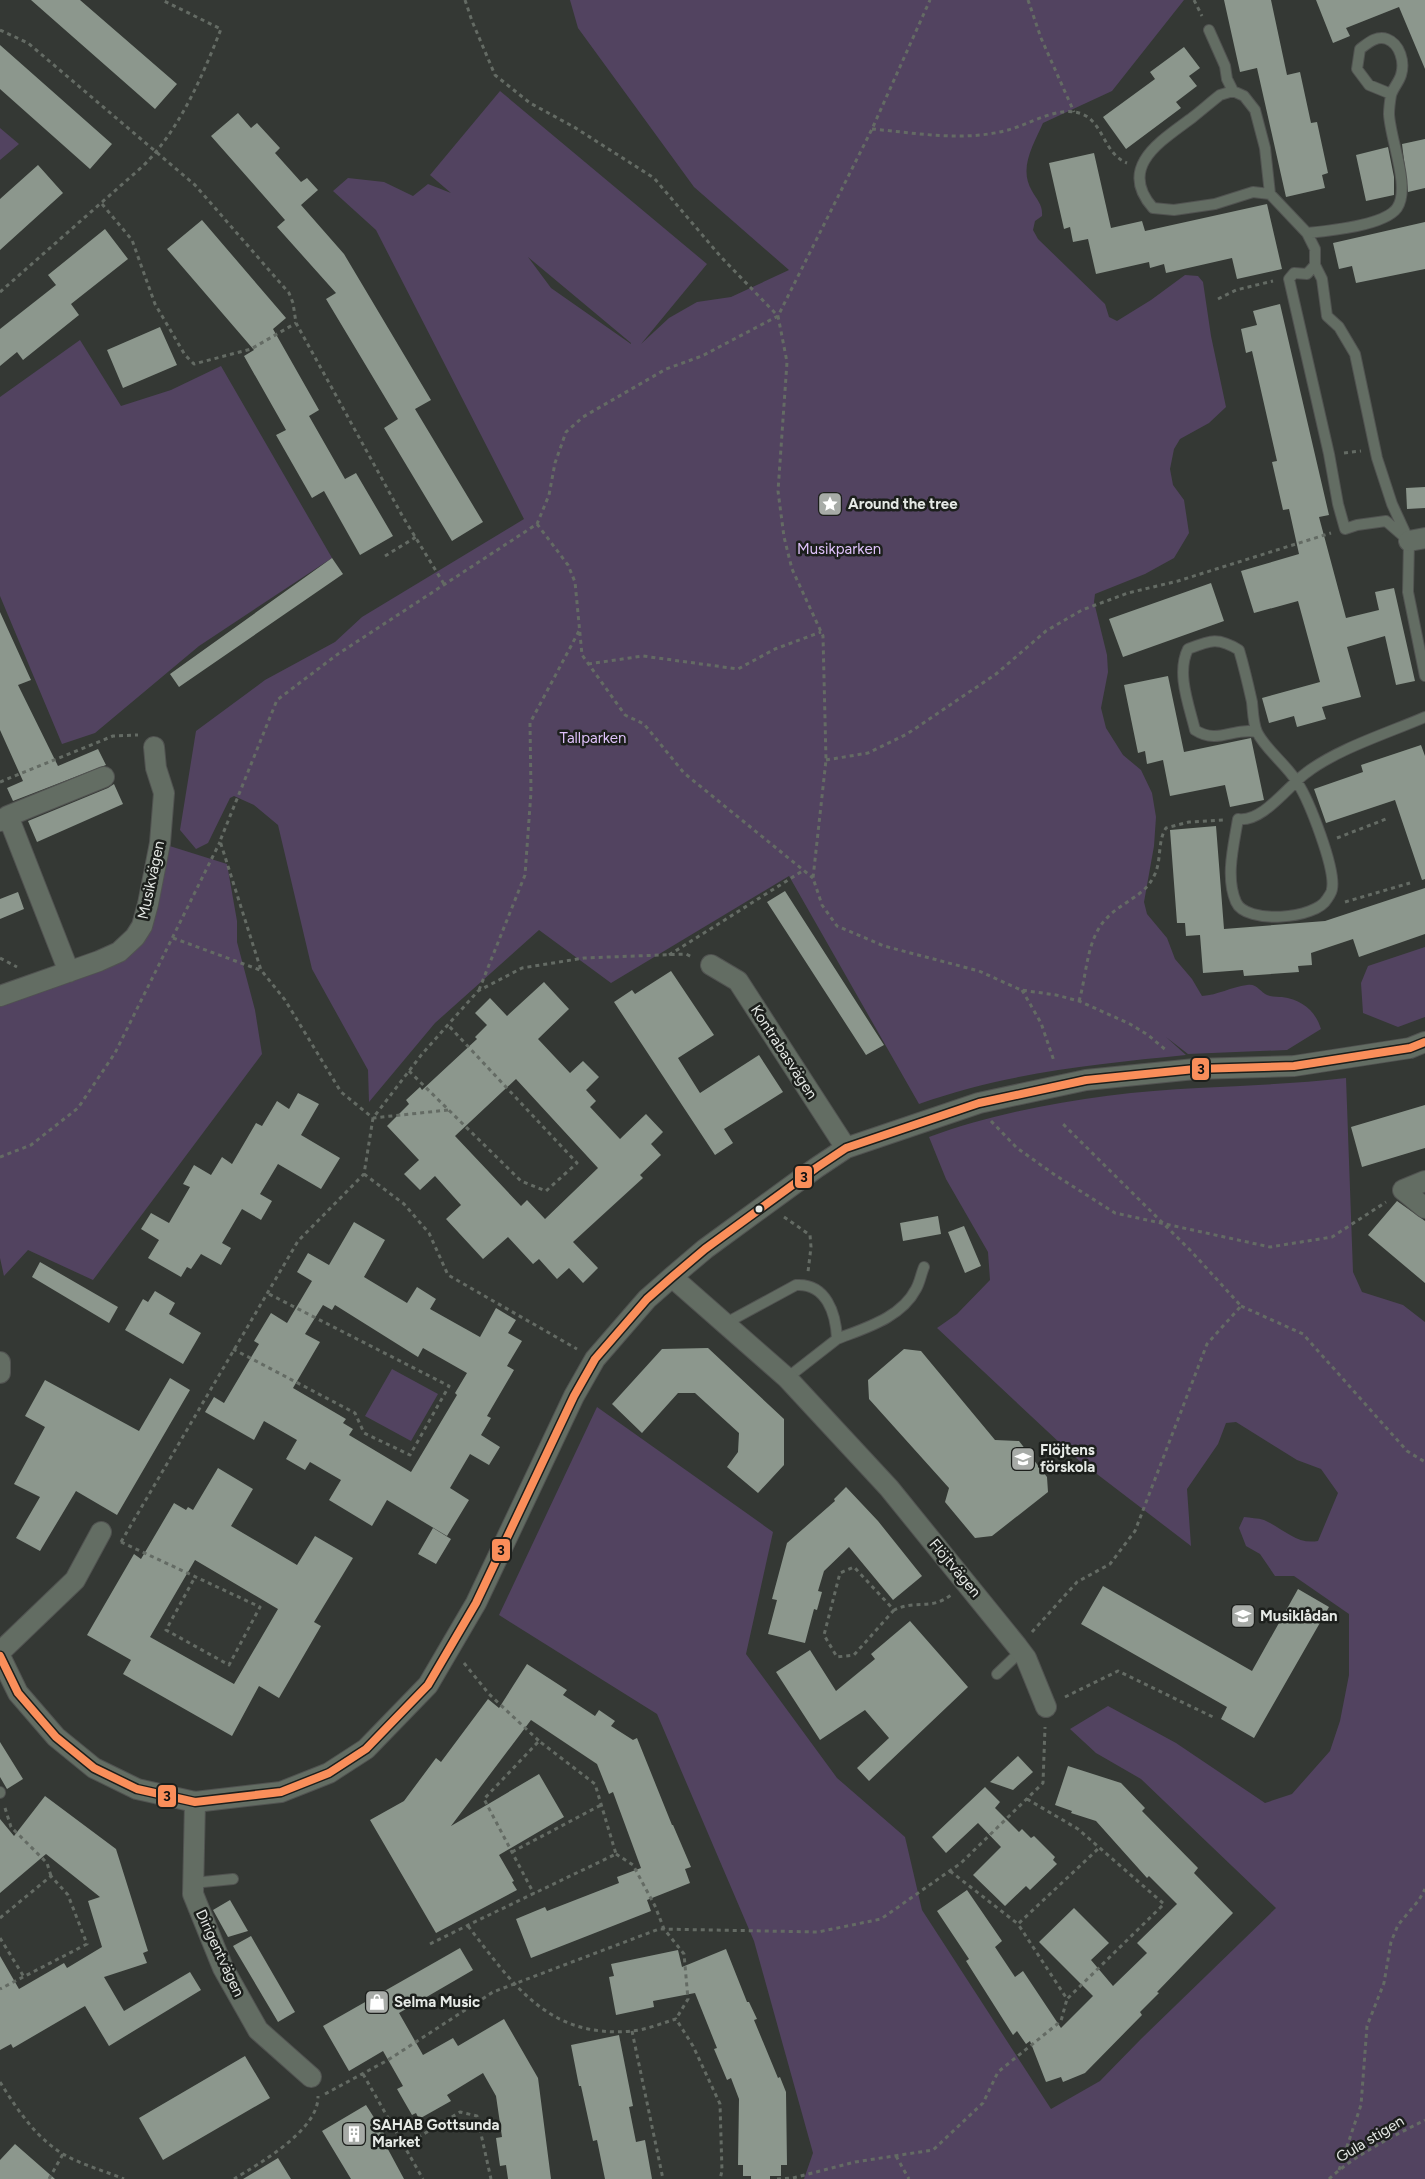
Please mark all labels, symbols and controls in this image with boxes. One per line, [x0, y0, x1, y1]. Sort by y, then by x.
place icon: Around the tree [817, 491, 843, 517]
place label: Around the tree [848, 495, 958, 513]
park label: Musikparken [797, 540, 881, 558]
park label: Tallparken [560, 729, 626, 747]
street label: Musikvägen [134, 839, 168, 921]
street label: Kontrabasvägen [747, 1002, 821, 1102]
line badge: 3 [1191, 1057, 1210, 1081]
text: 3 [1197, 1061, 1205, 1078]
line badge: 3 [794, 1165, 813, 1189]
text: 3 [800, 1169, 808, 1186]
unlabelled marker [754, 1204, 764, 1214]
place label: Flöjtens förskola [1040, 1441, 1095, 1476]
school or university icon: Flöjtens förskola [1010, 1446, 1036, 1472]
street label: Flöjtvägen [925, 1535, 985, 1601]
line badge: 3 [491, 1538, 511, 1562]
text: 3 [497, 1542, 505, 1559]
school or university icon: Musiklådan [1230, 1603, 1256, 1629]
place label: Musiklådan [1260, 1607, 1337, 1625]
line badge: 3 [157, 1784, 177, 1808]
text: 3 [163, 1788, 171, 1805]
street label: Dirigentvägen [192, 1907, 248, 1999]
shop icon: Selma Music [364, 1989, 390, 2015]
place label: Selma Music [394, 1993, 480, 2011]
street label: Gula stigen [1333, 2112, 1407, 2166]
place label: SAHAB Gottsunda Market [372, 2116, 499, 2151]
building icon: SAHAB Gottsunda Market [341, 2121, 367, 2147]

